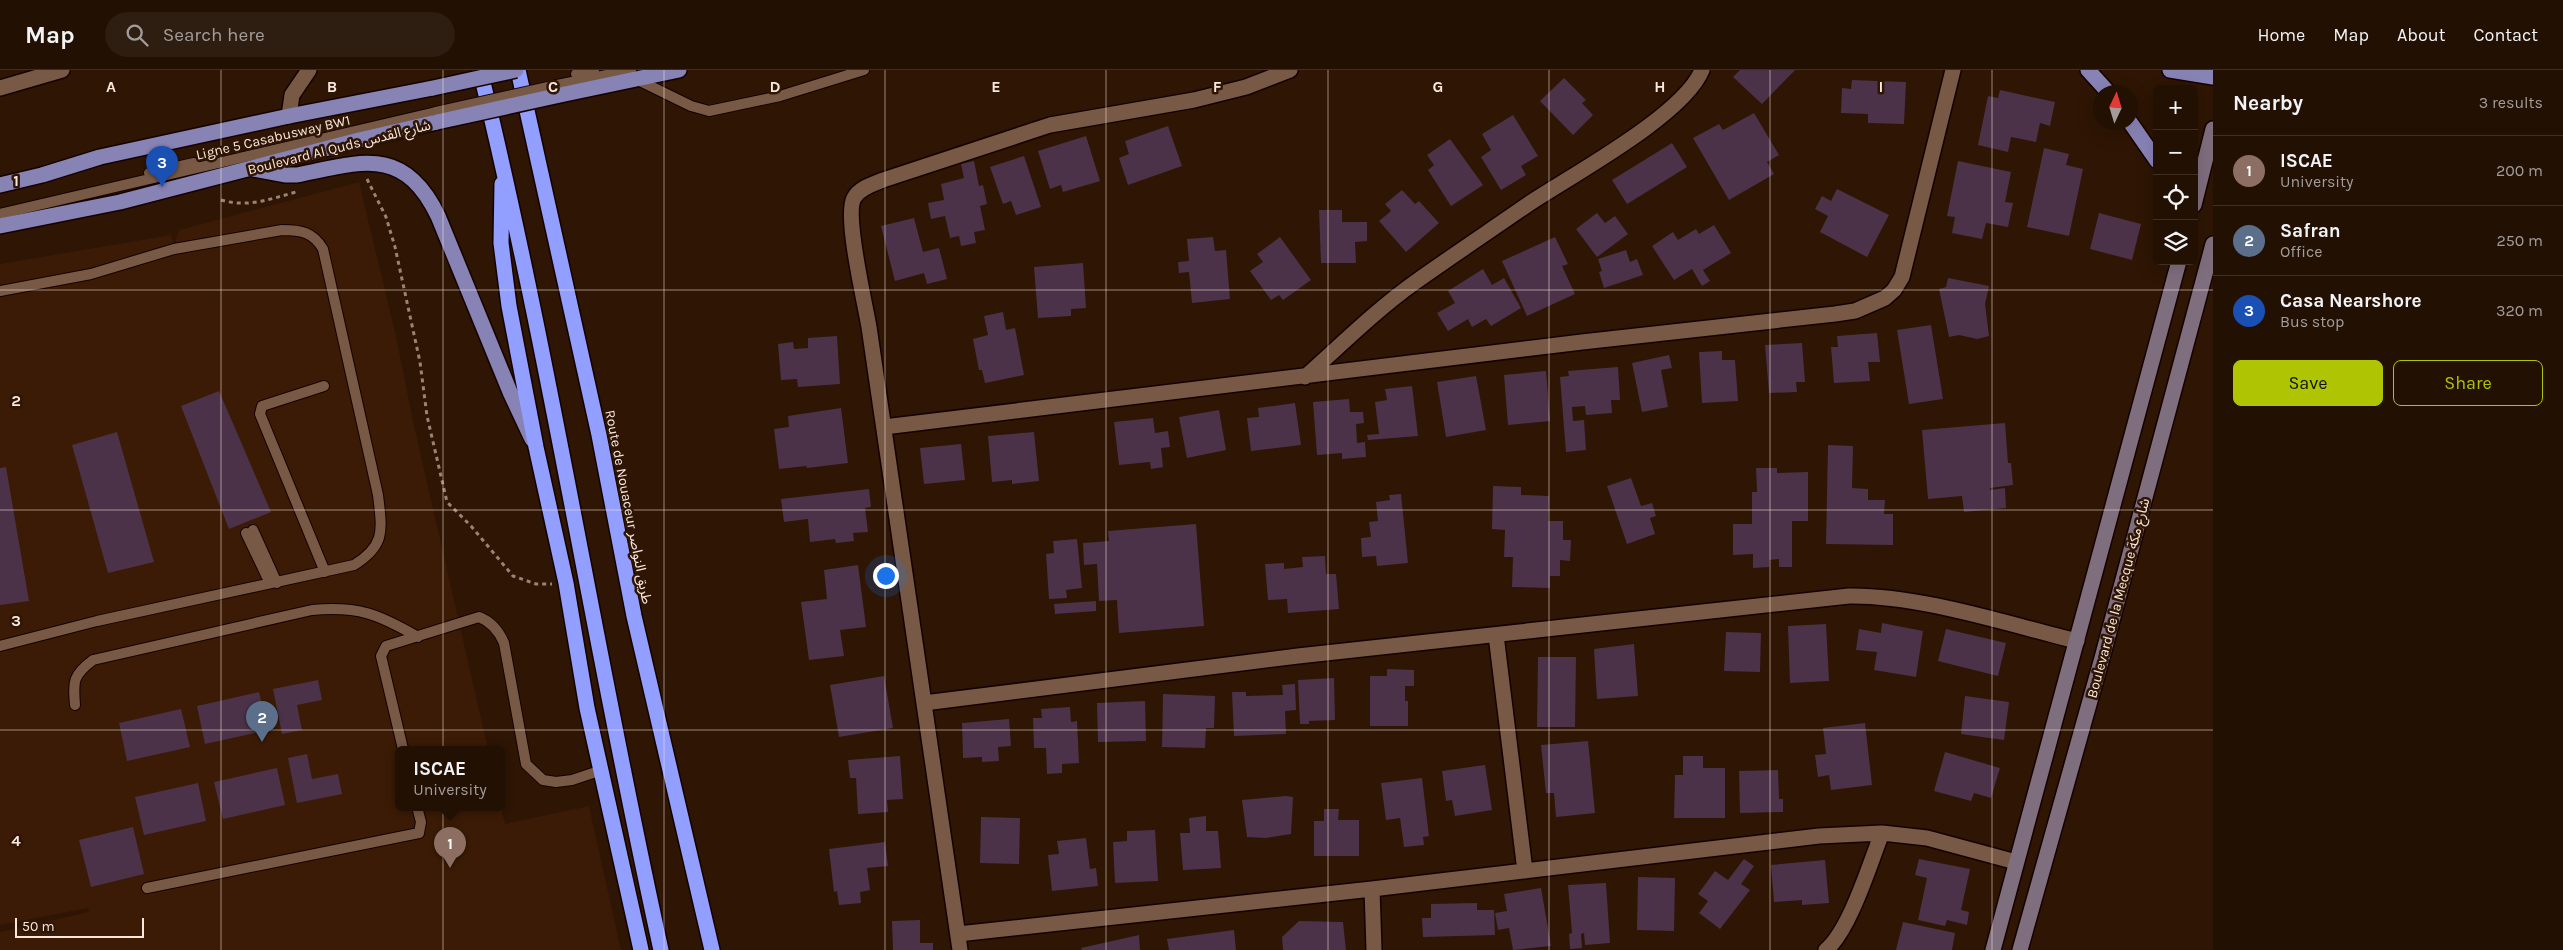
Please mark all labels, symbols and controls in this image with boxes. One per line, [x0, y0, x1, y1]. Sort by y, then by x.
search box [105, 12, 455, 57]
text: Map [25, 21, 75, 49]
icon: search [123, 21, 151, 49]
text: Search here [163, 24, 265, 46]
text: Home [2257, 24, 2305, 46]
text: Map [2333, 24, 2369, 46]
text: About [2397, 24, 2446, 46]
text: Contact [2474, 24, 2538, 46]
text: A [106, 77, 116, 96]
text: B [327, 77, 337, 96]
text: C [548, 77, 558, 96]
text: D [770, 77, 781, 96]
text: E [991, 77, 1001, 96]
text: F [1213, 77, 1222, 96]
text: G [1433, 77, 1443, 96]
text: H [1654, 77, 1666, 96]
text: I [1879, 77, 1883, 96]
north arrow [2093, 85, 2138, 130]
map controls [2153, 85, 2198, 265]
button: + [2153, 85, 2198, 130]
text: Nearby [2233, 91, 2303, 115]
text: 3 results [2479, 93, 2543, 112]
street label: Ligne 5 Casabusway BW1 [194, 111, 352, 164]
street label: Boulevard Al Quds شارع القدس [246, 116, 433, 180]
button: − [2153, 130, 2198, 175]
pin: 3 [146, 146, 178, 187]
text: ISCAE [2280, 150, 2333, 172]
text: 1 [2246, 161, 2252, 180]
text: 200 m [2496, 161, 2543, 180]
text: 1 [13, 171, 19, 190]
text: University [2280, 172, 2354, 191]
button: locate [2153, 175, 2198, 220]
button: layers [2153, 220, 2198, 265]
text: Safran [2280, 220, 2341, 242]
text: 2 [2244, 231, 2254, 250]
text: 250 m [2496, 231, 2543, 250]
text: Office [2280, 242, 2323, 261]
text: Casa Nearshore [2280, 290, 2422, 312]
text: 3 [2244, 301, 2254, 320]
text: 320 m [2496, 301, 2543, 320]
text: Bus stop [2280, 312, 2344, 331]
button: Save [2233, 360, 2383, 406]
button: Share [2393, 360, 2543, 406]
text: 2 [11, 391, 21, 410]
street label: Route de Nouaceur طريق النواصر [600, 409, 656, 606]
street label: Boulevard de la Mecque شارع مكة [2084, 496, 2155, 701]
your location [873, 563, 899, 589]
text: 3 [11, 611, 21, 630]
pin: 2 [246, 701, 278, 742]
popup [395, 746, 505, 811]
text: ISCAE [413, 758, 466, 780]
text: University [413, 780, 487, 799]
pin: 1 [434, 827, 466, 868]
text: 4 [11, 831, 21, 850]
scale bar [15, 915, 144, 938]
text: 50 m [22, 918, 55, 935]

